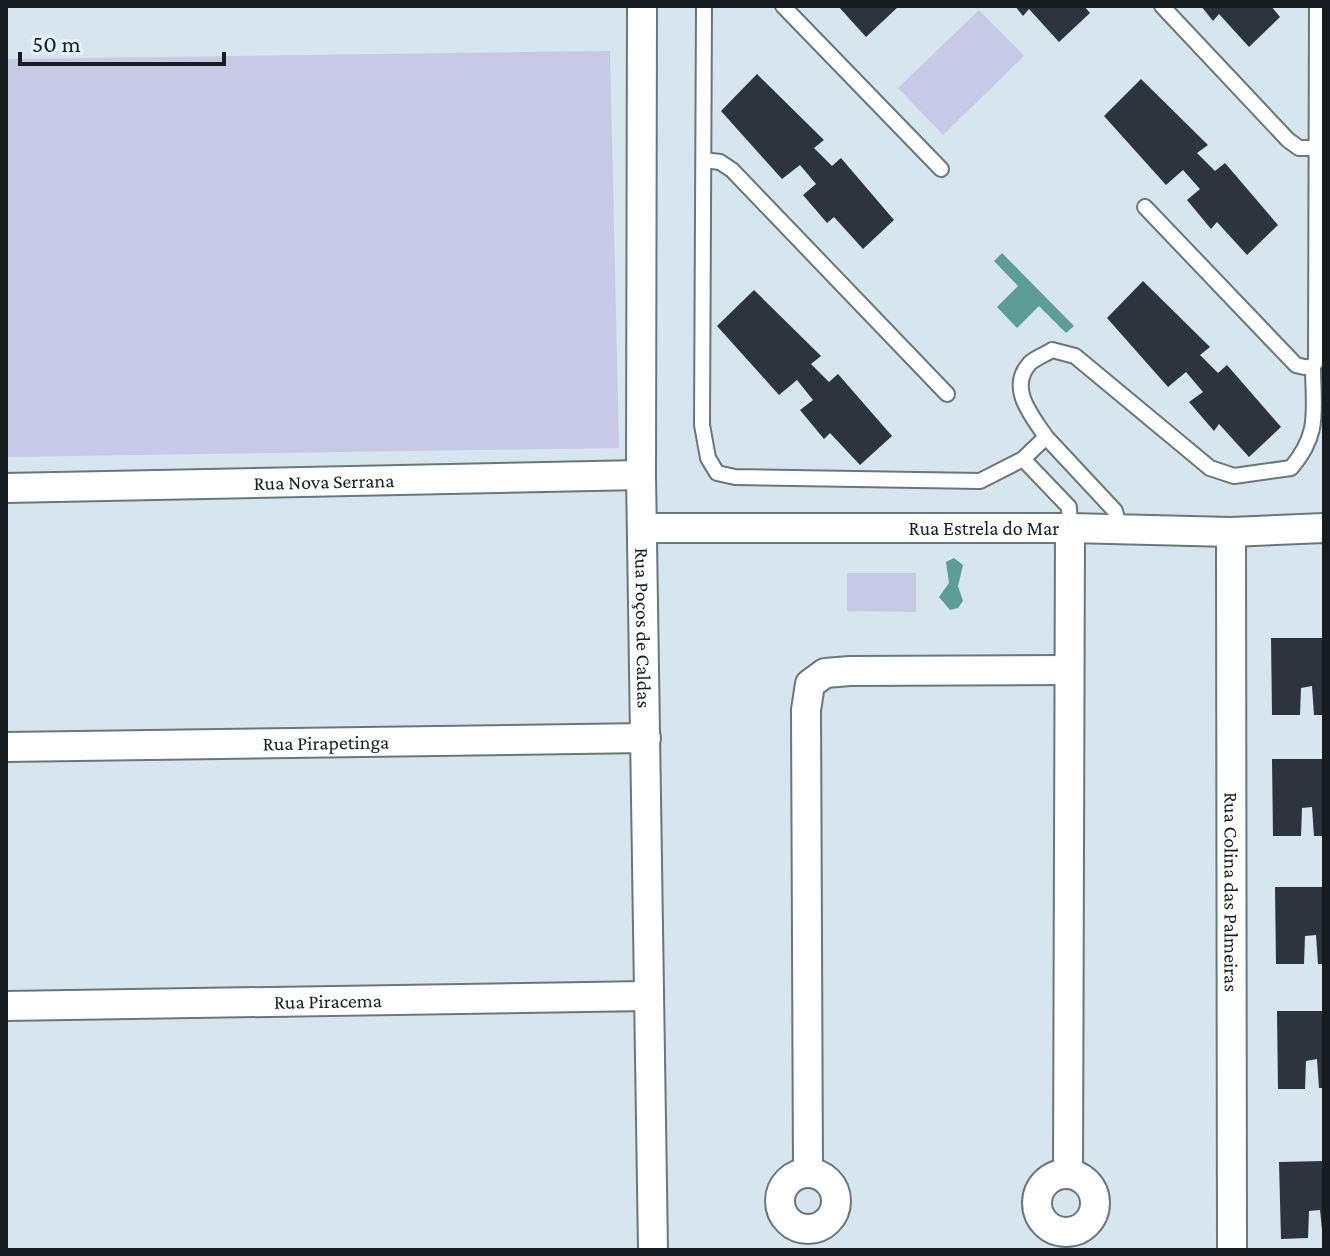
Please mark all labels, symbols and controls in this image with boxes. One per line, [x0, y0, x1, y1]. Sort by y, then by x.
scale bar [20, 16, 224, 66]
text: 50 m [32, 30, 81, 57]
street label: Rua Nova Serrana [253, 469, 395, 494]
street label: Rua Estrela do Mar [909, 517, 1059, 539]
street label: Rua Poços de Caldas [631, 547, 656, 709]
street label: Rua Pirapetinga [263, 731, 389, 754]
street label: Rua Colina das Palmeiras [1220, 792, 1243, 992]
street label: Rua Piracema [274, 989, 382, 1013]

